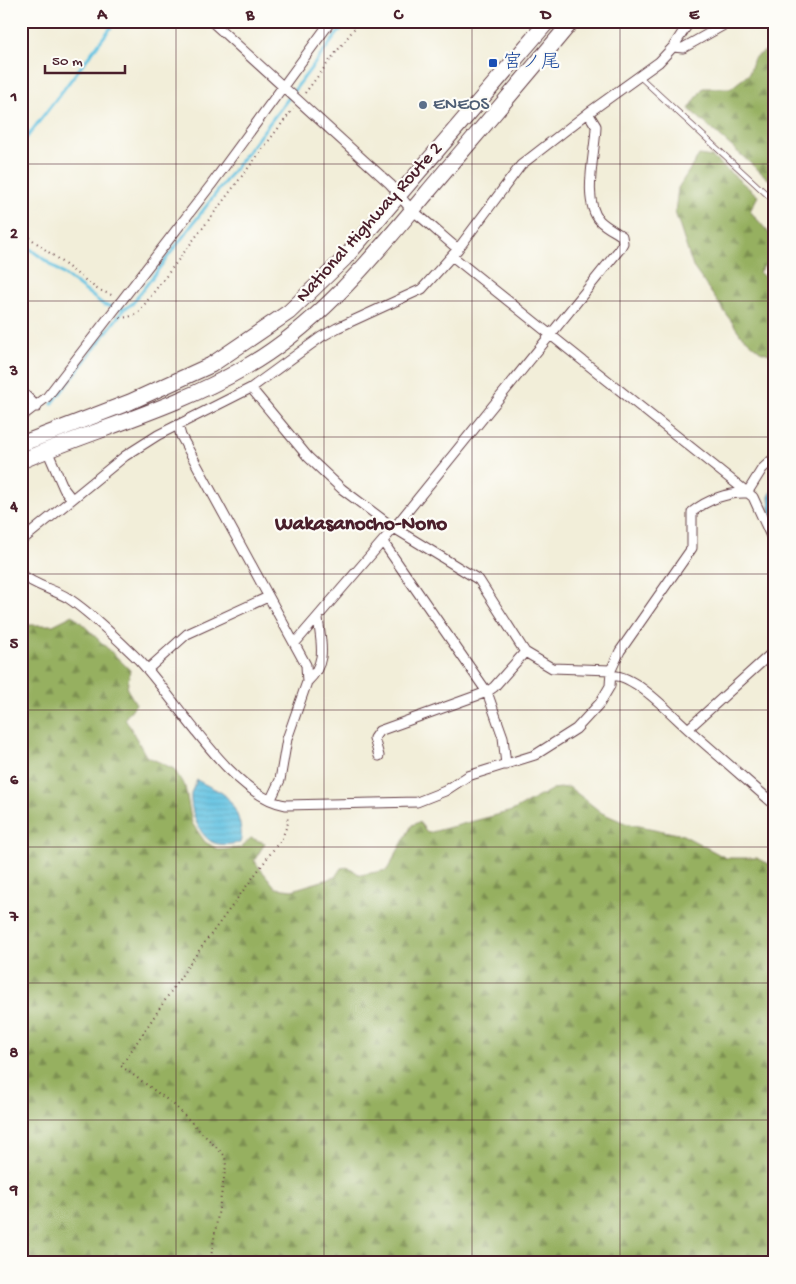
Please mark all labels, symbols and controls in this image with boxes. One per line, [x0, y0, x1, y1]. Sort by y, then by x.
text: A [96, 7, 108, 26]
text: B [245, 7, 255, 26]
text: C [393, 7, 404, 26]
text: D [539, 7, 552, 26]
text: E [689, 7, 700, 26]
scale bar [45, 42, 125, 74]
place label: 宮ノ尾 [503, 51, 560, 75]
text: 50 m [52, 53, 83, 71]
marker: 宮ノ尾 [487, 57, 499, 69]
text: 1 [10, 89, 17, 108]
place label: ENEOS [433, 94, 490, 117]
marker: ENEOS [417, 99, 429, 111]
street label: National Highway Route 2 [292, 138, 448, 308]
text: 2 [10, 226, 18, 245]
text: 3 [9, 363, 18, 382]
text: 4 [9, 499, 18, 518]
district label: Wakasanocho-Nono [274, 513, 447, 538]
text: 5 [10, 636, 19, 655]
text: 6 [10, 772, 19, 791]
text: 7 [9, 909, 19, 928]
text: 8 [10, 1045, 19, 1064]
text: 9 [9, 1182, 18, 1201]

